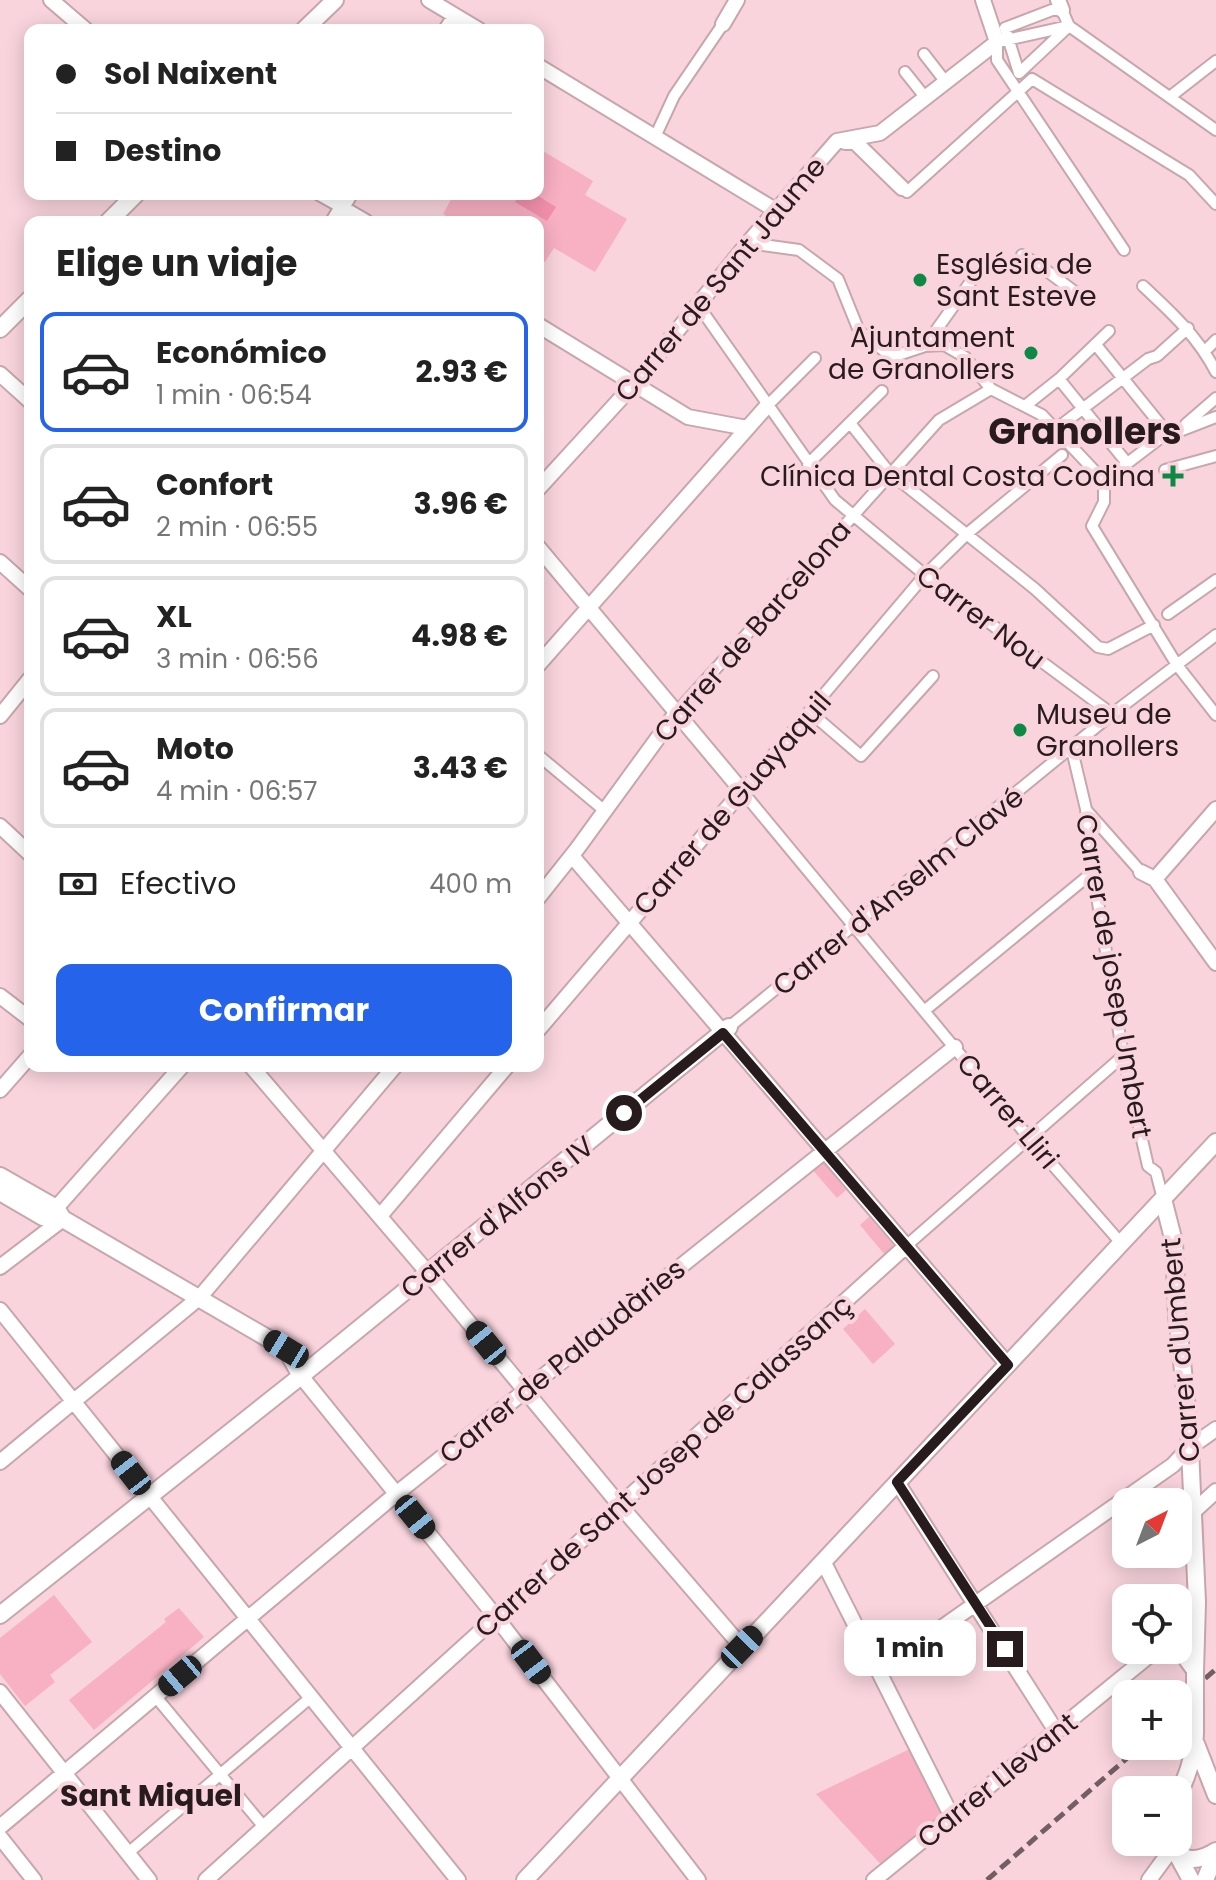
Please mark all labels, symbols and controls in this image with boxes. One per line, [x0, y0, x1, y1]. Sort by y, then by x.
text: Sol Naixent [104, 52, 277, 95]
text: Destino [104, 129, 221, 172]
street label: Carrer de Sant Jaume [606, 148, 835, 410]
text: Elige un viaje [56, 238, 298, 289]
place label: Església de Sant Esteve [936, 245, 1097, 316]
marker: Església de Sant Esteve [911, 271, 929, 289]
place label: Ajuntament de Granollers [828, 318, 1015, 389]
text: Económico [156, 331, 327, 374]
icon: car [60, 336, 132, 408]
marker: Ajuntament de Granollers [1022, 344, 1040, 362]
text: 2.93 € [416, 350, 508, 393]
text: 1 min · 06:54 [156, 377, 312, 413]
district label: Granollers [988, 406, 1182, 457]
place label: Clínica Dental Costa Codina [760, 457, 1155, 496]
text: Confort [156, 463, 273, 506]
marker: Clínica Dental Costa Codina [1162, 465, 1184, 487]
icon: car [60, 468, 132, 540]
text: 3.96 € [414, 482, 508, 525]
text: 2 min · 06:55 [156, 509, 318, 545]
street label: Carrer de Barcelona [645, 512, 860, 751]
street label: Carrer Nou [908, 556, 1053, 679]
text: XL [156, 595, 192, 638]
icon: car [60, 600, 132, 672]
text: 4.98 € [411, 614, 508, 657]
text: 3 min · 06:56 [156, 641, 319, 677]
street label: Carrer de Guayaquil [624, 683, 840, 923]
place label: Museu de Granollers [1036, 695, 1179, 766]
marker: Museu de Granollers [1011, 721, 1029, 739]
text: Moto [156, 727, 234, 770]
icon: car [60, 732, 132, 804]
text: 3.43 € [413, 746, 508, 789]
text: 4 min · 06:57 [156, 773, 317, 809]
street label: Carrer d'Anselm Clavé [765, 778, 1032, 1005]
street label: Carrer de josep Umbert [1066, 811, 1161, 1141]
icon: cash [56, 862, 100, 906]
text: Efectivo [120, 862, 236, 905]
text: 400 m [429, 866, 512, 902]
button: Confirmar [56, 964, 512, 1056]
street label: Carrer Lliri [948, 1045, 1068, 1177]
route start [606, 1095, 642, 1131]
street label: Carrer d'Alfons IV [392, 1127, 602, 1308]
street label: Carrer d'Umbert [1151, 1236, 1210, 1464]
street label: Carrer de Palaudàries [431, 1250, 694, 1473]
street label: Carrer de Sant Josep de Calassanç [466, 1286, 861, 1647]
car [462, 1317, 510, 1369]
car [259, 1326, 313, 1372]
car [107, 1447, 155, 1499]
north arrow [1112, 1488, 1192, 1568]
map controls [1112, 1488, 1192, 1856]
car [391, 1491, 439, 1543]
button: locate [1112, 1584, 1192, 1664]
car [717, 1621, 767, 1673]
callout: 1 min [845, 1621, 977, 1677]
text: 1 min [876, 1630, 944, 1666]
route end [987, 1631, 1023, 1667]
car [507, 1636, 555, 1688]
car [154, 1651, 206, 1701]
button: + [1112, 1680, 1192, 1760]
street label: Carrer Llevant [909, 1704, 1086, 1857]
district label: Sant Miquel [60, 1774, 242, 1817]
button: − [1112, 1776, 1192, 1856]

